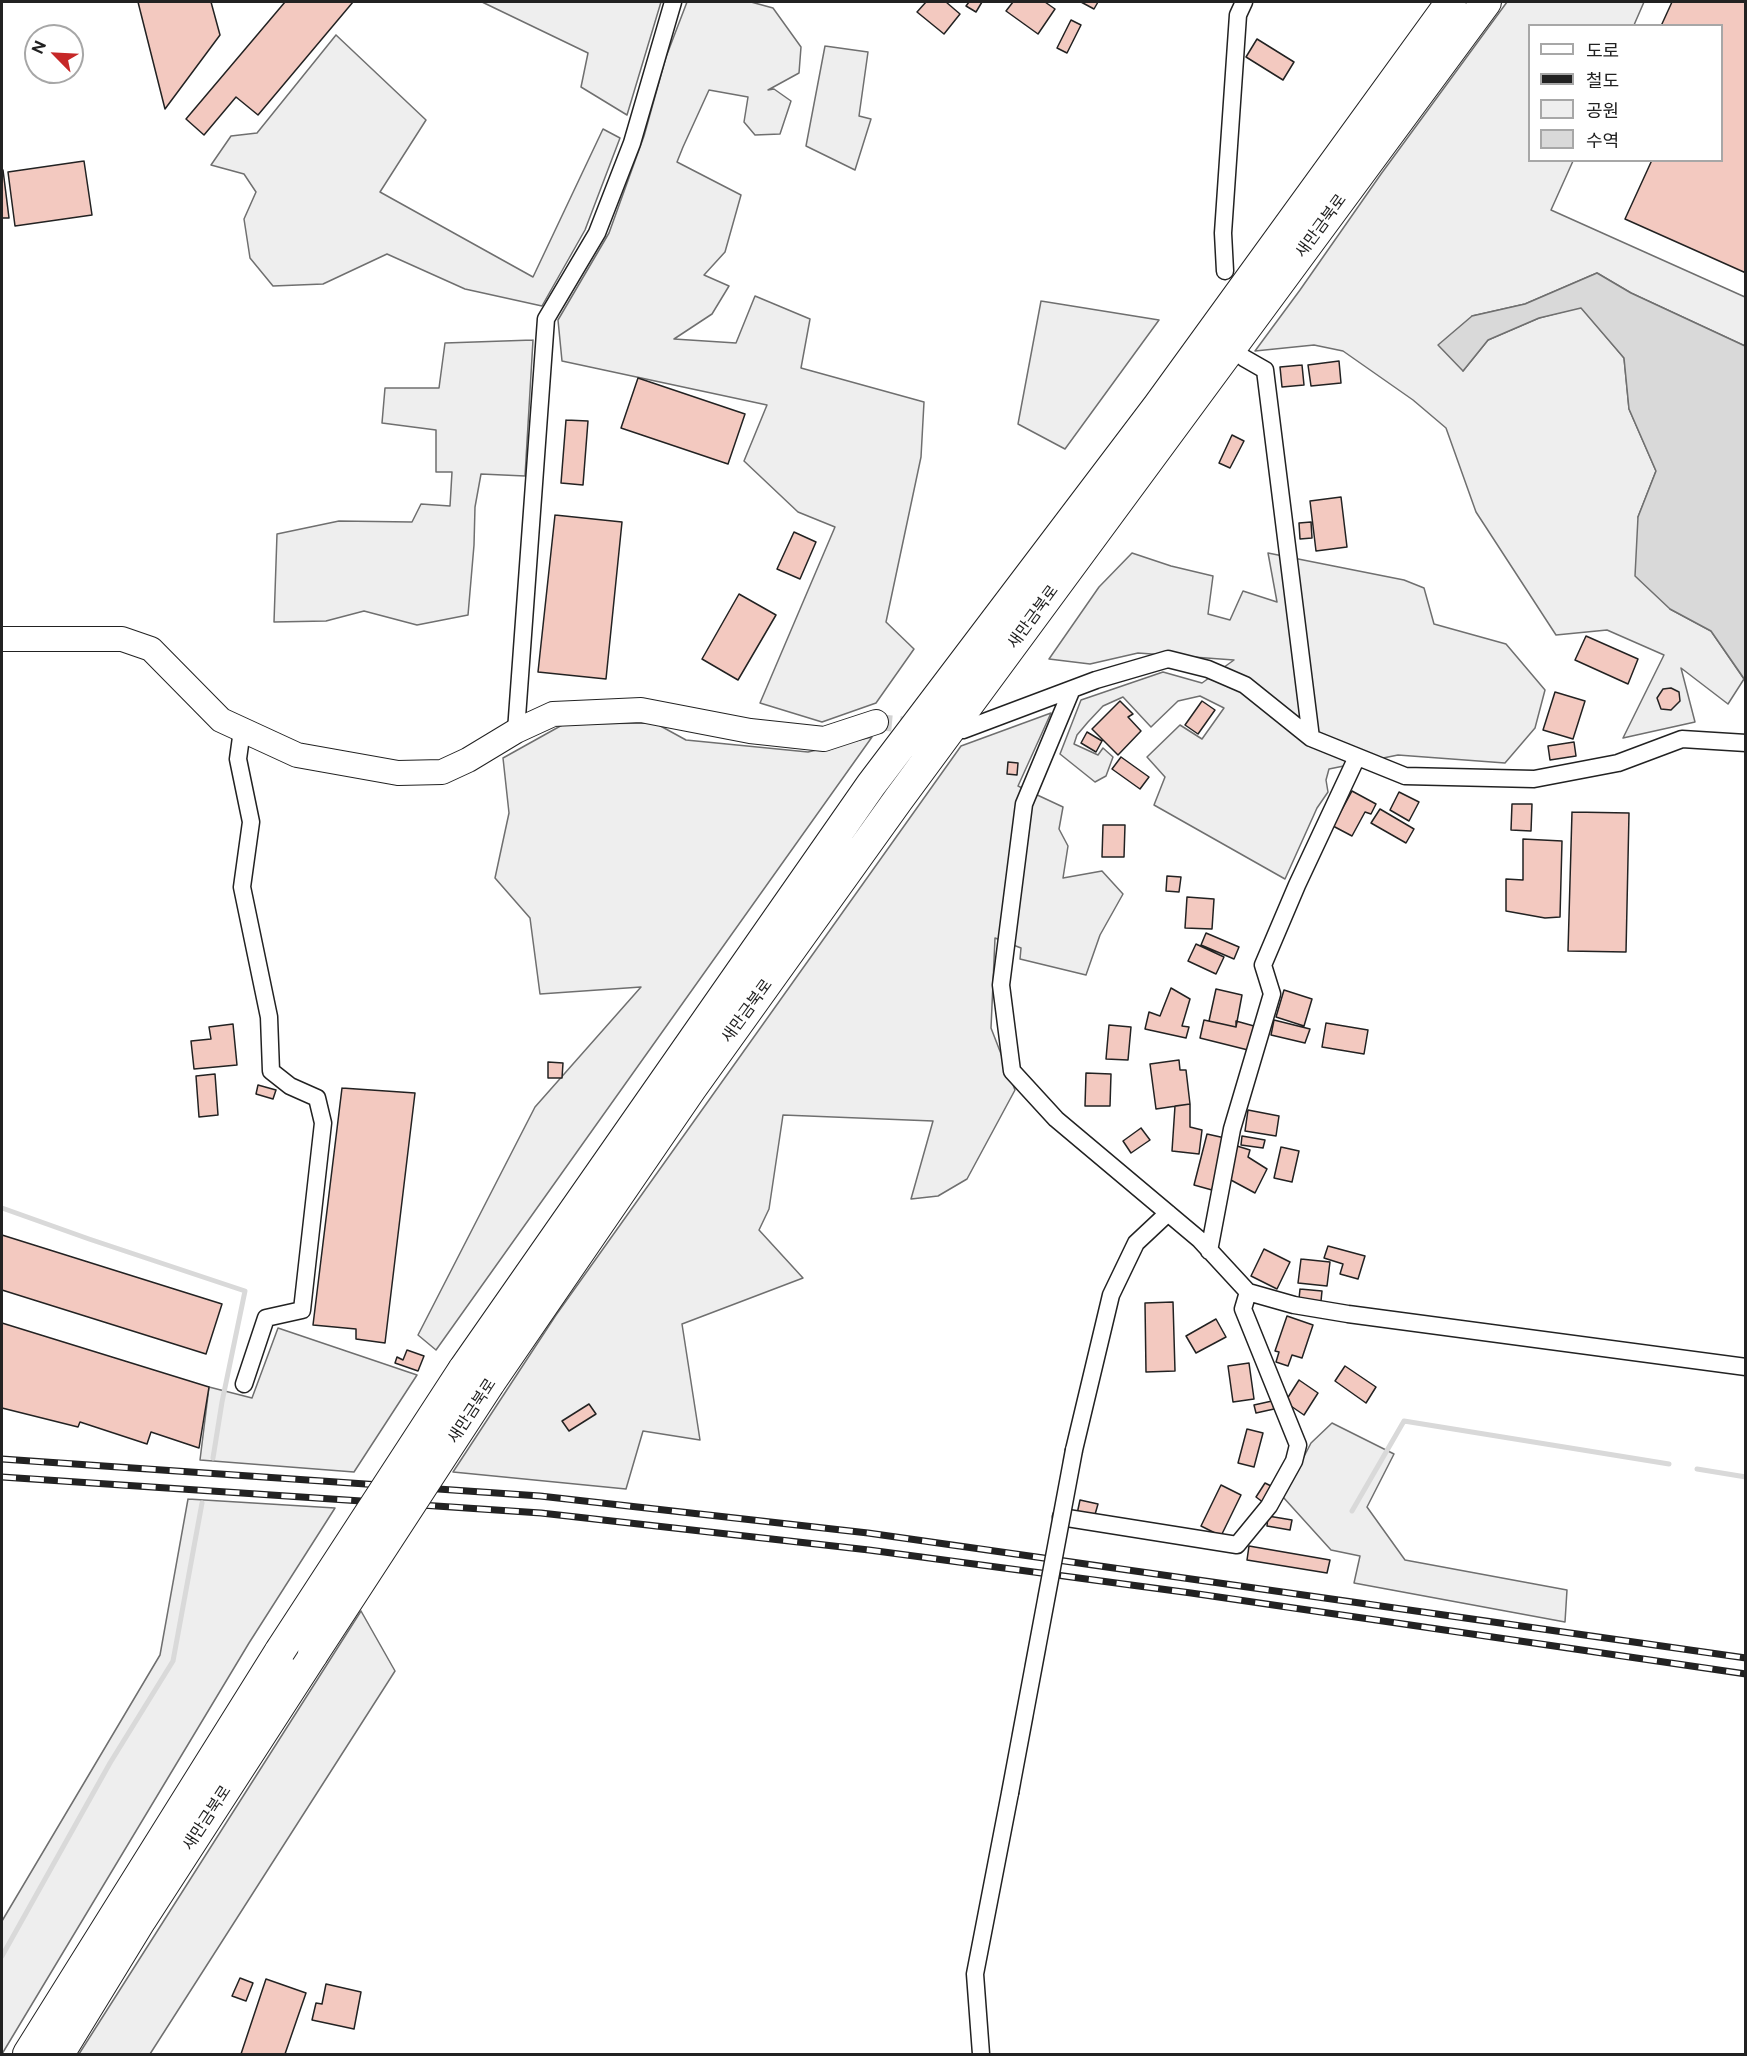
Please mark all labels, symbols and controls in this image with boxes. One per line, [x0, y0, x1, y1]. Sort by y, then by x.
north arrow [24, 24, 84, 84]
legend [1528, 24, 1723, 162]
text: N [28, 38, 50, 57]
text: 도로 [1586, 40, 1619, 61]
text: 철도 [1586, 70, 1619, 91]
text: 공원 [1586, 100, 1619, 121]
text: 수역 [1586, 130, 1619, 151]
street label: 새만금북로 [1292, 191, 1350, 261]
street label: 새만금북로 [1004, 582, 1062, 652]
street label: 새만금북로 [718, 976, 776, 1046]
street label: 새만금북로 [444, 1375, 500, 1447]
street label: 새만금북로 [179, 1782, 235, 1854]

